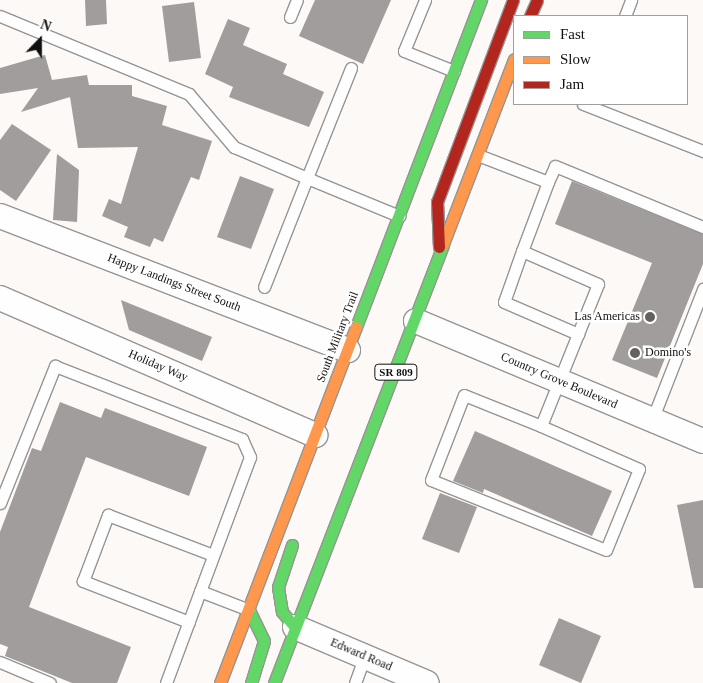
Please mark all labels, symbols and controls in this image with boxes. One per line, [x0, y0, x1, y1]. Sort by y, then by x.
north arrow [15, 15, 65, 65]
legend [513, 15, 688, 105]
text: N [38, 17, 53, 34]
text: Fast [560, 26, 585, 42]
text: Slow [560, 51, 591, 67]
text: Jam [560, 76, 584, 92]
street label: Happy Landings Street South [105, 251, 243, 315]
street label: South Military Trail [314, 289, 362, 385]
place label: Las Americas [574, 310, 640, 324]
marker: Las Americas [644, 311, 656, 323]
place label: Domino's [645, 346, 691, 360]
street label: Holiday Way [126, 347, 190, 385]
marker: Domino's [629, 347, 641, 359]
street label: Country Grove Boulevard [499, 350, 619, 412]
road number: SR 809 [374, 364, 418, 381]
street label: Edward Road [328, 636, 394, 674]

